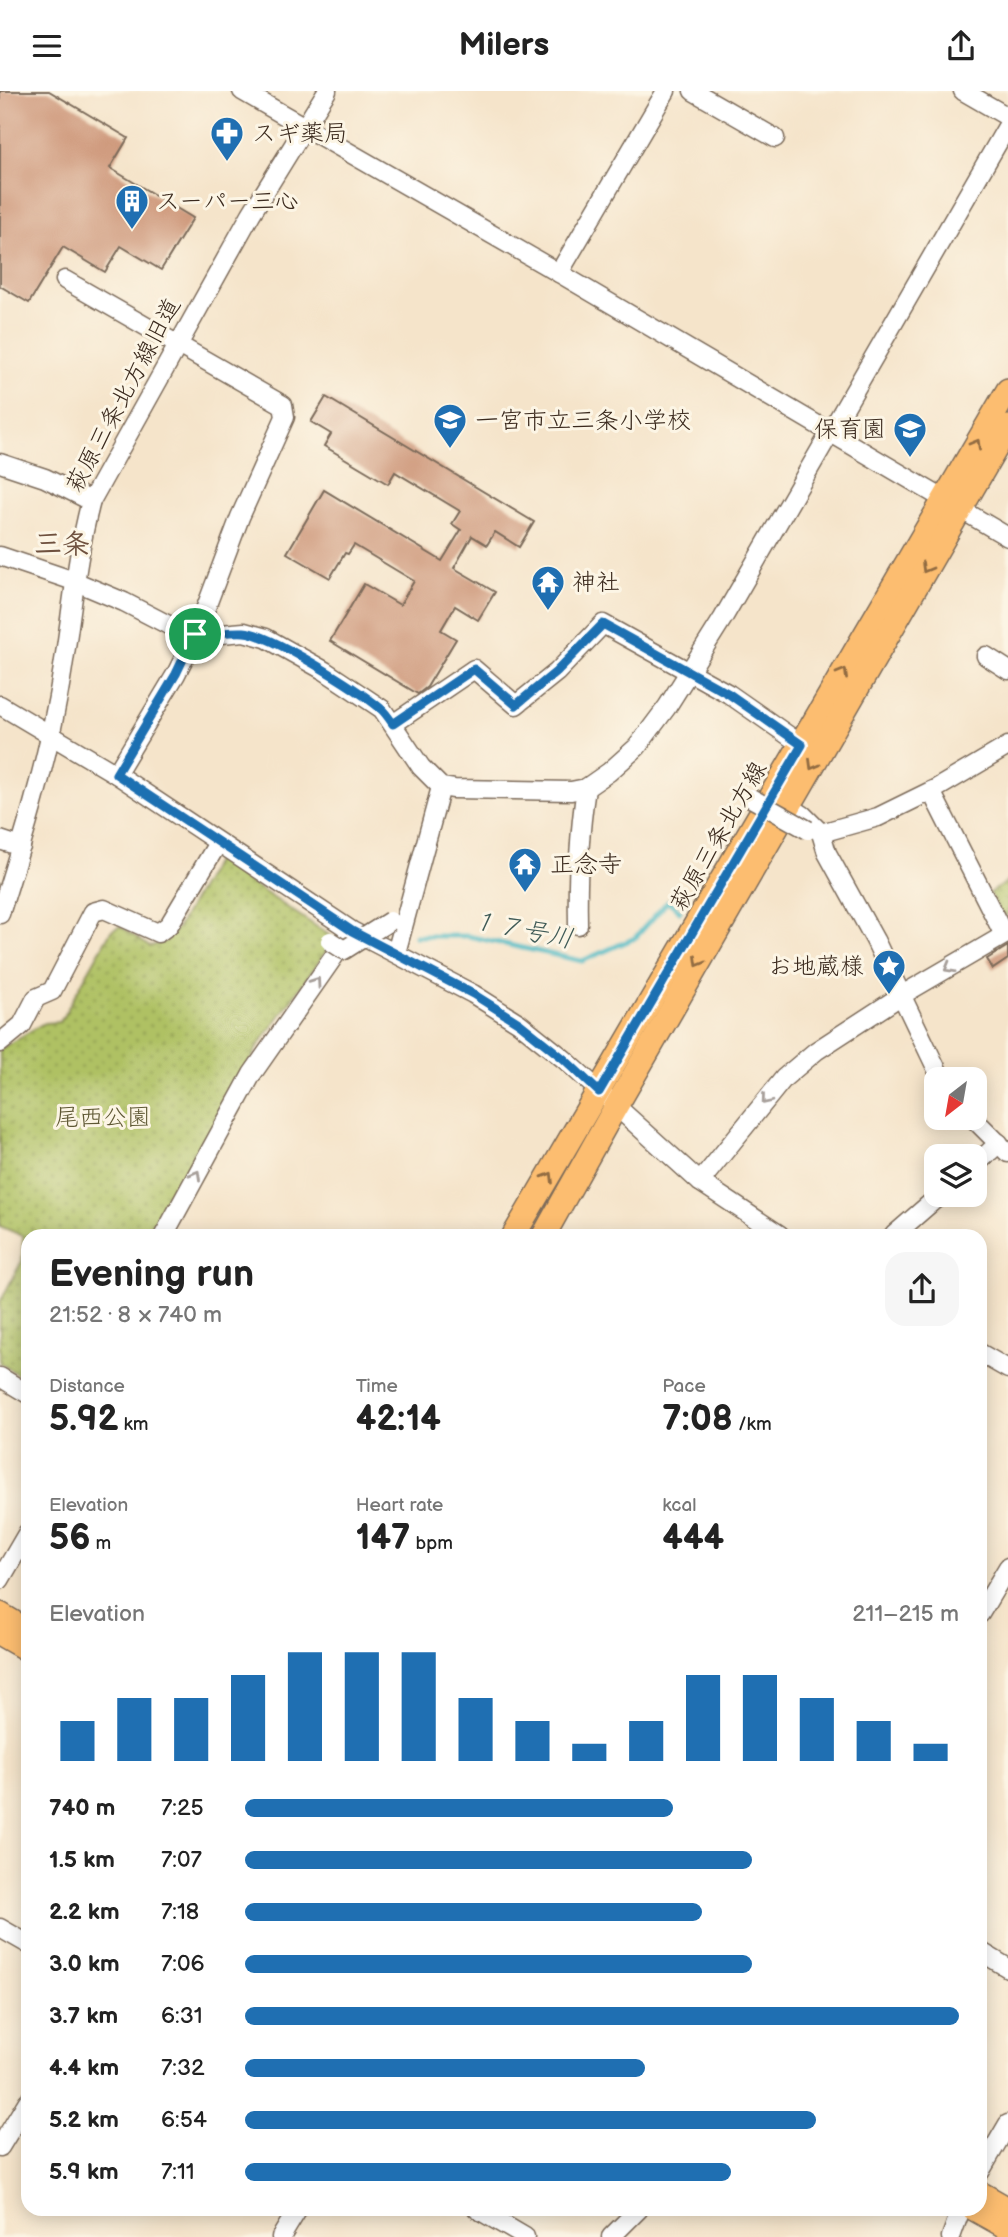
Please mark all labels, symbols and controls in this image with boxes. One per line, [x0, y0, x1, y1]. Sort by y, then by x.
text: Milers [459, 26, 549, 65]
icon: menu [28, 27, 66, 65]
icon: share [942, 27, 980, 65]
pharmacy icon: スギ薬局 [208, 114, 246, 163]
place label: スギ薬局 [252, 119, 348, 148]
building icon: スーパー三心 [113, 182, 151, 231]
place label: スーパー三心 [156, 187, 299, 216]
street label: 萩原三条北方線旧道 [60, 293, 187, 497]
school or university icon: 一宮市立三条小学校 [431, 401, 469, 450]
place label: 一宮市立三条小学校 [475, 406, 691, 435]
school or university icon: 保育園 [891, 410, 929, 459]
place label: 保育園 [814, 415, 886, 444]
one-way arrow [968, 439, 981, 452]
district label: 三条 [34, 528, 90, 561]
one-way arrow [921, 561, 934, 574]
temple icon: 神社 [529, 563, 567, 612]
place label: 神社 [572, 568, 620, 597]
pin [165, 604, 225, 664]
icon: arrive [176, 615, 214, 653]
one-way arrow [835, 667, 848, 680]
street label: 萩原三条北方線 [664, 756, 773, 916]
one-way arrow [808, 758, 821, 771]
temple icon: 正念寺 [506, 845, 544, 894]
place label: 正念寺 [550, 850, 622, 879]
water label: １７号川 [468, 905, 576, 956]
place icon: お地蔵様 [870, 947, 908, 996]
place label: お地蔵様 [768, 952, 864, 981]
one-way arrow [694, 955, 707, 968]
one-way arrow [944, 959, 957, 972]
one-way arrow [308, 977, 320, 990]
north arrow [924, 1067, 987, 1131]
map controls [924, 1067, 987, 1207]
one-way arrow [762, 1092, 774, 1105]
park label: 尾西公園 [55, 1103, 151, 1132]
button: layers [924, 1144, 987, 1207]
one-way arrow [188, 1170, 202, 1183]
one-way arrow [541, 1171, 554, 1184]
text: Evening run [49, 1252, 254, 1297]
button: share [885, 1252, 959, 1326]
text: 21:52 · 8 × 740 m [49, 1301, 222, 1329]
text: Distance [49, 1375, 125, 1398]
text: Time [356, 1375, 398, 1398]
text: Pace [662, 1375, 706, 1398]
text: 5.92 [49, 1398, 118, 1441]
text: 42:14 [356, 1398, 441, 1441]
text: 7:08 [662, 1398, 733, 1441]
text: km [118, 1413, 149, 1436]
text: /km [733, 1413, 772, 1436]
text: Elevation [49, 1494, 128, 1517]
text: Heart rate [356, 1494, 443, 1517]
text: kcal [662, 1494, 696, 1517]
text: 56 [49, 1517, 90, 1560]
text: 147 [356, 1517, 410, 1560]
text: 444 [662, 1517, 724, 1560]
text: m [90, 1532, 111, 1555]
text: bpm [410, 1532, 453, 1555]
text: Elevation [49, 1600, 145, 1628]
text: 211–215 m [852, 1600, 959, 1628]
text: 740 m [49, 1794, 115, 1822]
text: 7:25 [161, 1794, 204, 1822]
text: 1.5 km [49, 1846, 115, 1874]
text: 7:07 [161, 1846, 202, 1874]
text: 2.2 km [49, 1898, 120, 1926]
text: 7:18 [161, 1898, 199, 1926]
text: 3.0 km [49, 1950, 120, 1978]
text: 7:06 [161, 1950, 205, 1978]
text: 3.7 km [49, 2002, 118, 2030]
text: 6:31 [161, 2002, 203, 2030]
text: 4.4 km [49, 2054, 119, 2082]
text: 7:32 [161, 2054, 205, 2082]
text: 5.2 km [49, 2106, 119, 2134]
text: 6:54 [161, 2106, 207, 2134]
text: 5.9 km [49, 2158, 119, 2186]
text: 7:11 [161, 2158, 195, 2186]

